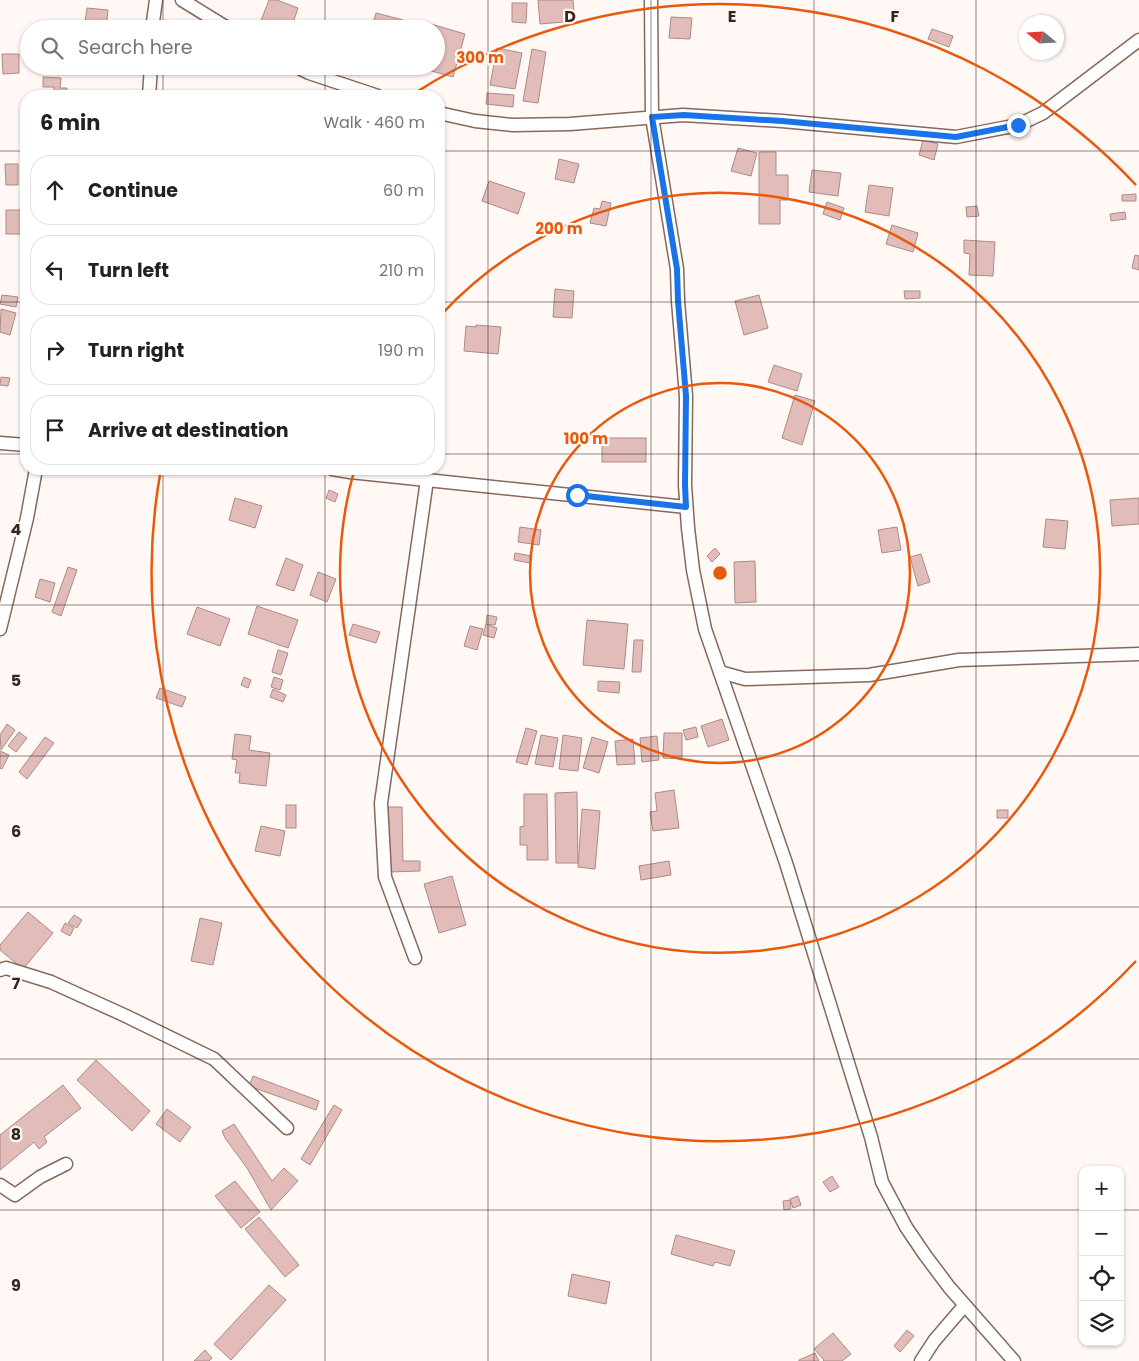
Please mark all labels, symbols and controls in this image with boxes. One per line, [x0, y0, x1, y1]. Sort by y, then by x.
text: D [564, 5, 576, 28]
text: E [728, 5, 736, 28]
text: F [891, 5, 900, 28]
north arrow [1019, 15, 1064, 60]
search box [20, 20, 445, 75]
icon: search [38, 34, 66, 62]
text: Search here [78, 34, 192, 61]
text: 300 m [456, 47, 504, 68]
text: 6 min [40, 108, 100, 137]
text: Walk · 460 m [323, 111, 425, 134]
route end [1007, 114, 1030, 137]
icon: ahead [41, 176, 69, 204]
text: Continue [88, 177, 178, 204]
text: 60 m [383, 179, 424, 202]
text: 200 m [535, 218, 583, 239]
icon: left [41, 256, 69, 284]
text: Turn left [88, 257, 169, 284]
text: 210 m [379, 259, 424, 282]
icon: right [41, 336, 69, 364]
text: Turn right [88, 337, 184, 364]
text: 190 m [378, 339, 424, 362]
icon: arrive [41, 416, 69, 444]
text: Arrive at destination [88, 417, 289, 444]
text: 100 m [564, 428, 608, 449]
route start [566, 484, 589, 507]
text: 4 [11, 518, 22, 541]
centre of rings [711, 564, 729, 582]
text: 5 [11, 669, 21, 692]
text: 6 [11, 820, 21, 843]
text: 7 [12, 972, 21, 995]
text: 8 [11, 1123, 21, 1146]
map controls [1079, 1166, 1124, 1346]
button: + [1079, 1166, 1124, 1211]
button: − [1079, 1211, 1124, 1256]
button: locate [1079, 1256, 1124, 1301]
text: 9 [11, 1274, 21, 1297]
button: layers [1079, 1301, 1124, 1346]

